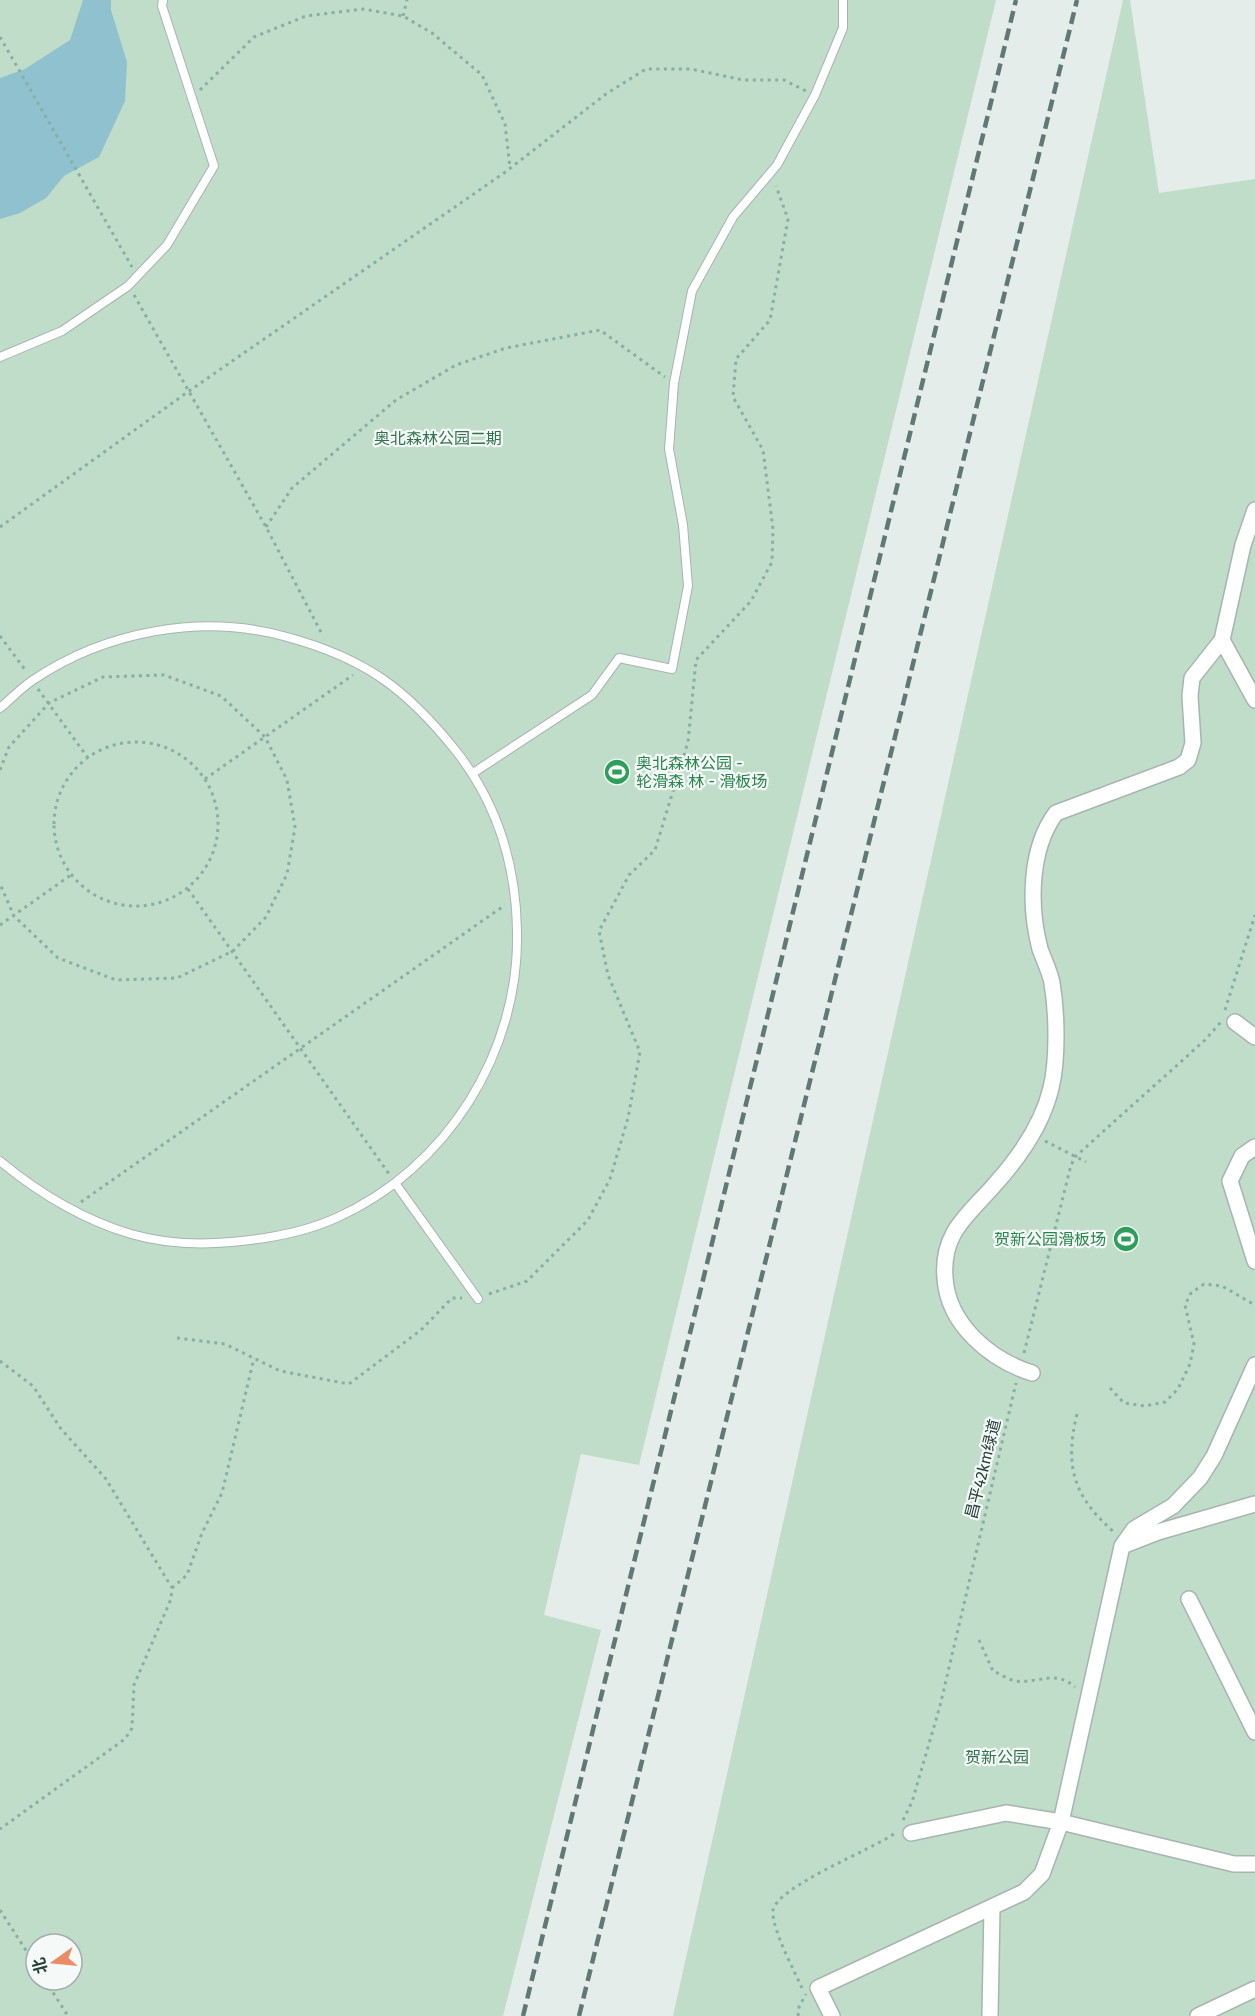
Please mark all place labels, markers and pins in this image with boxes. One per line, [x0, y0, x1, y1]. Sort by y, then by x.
place label: 奥北森林公园 - 轮滑森 林 - 滑板场 [636, 754, 767, 791]
sports icon: 奥北森林公园 - 轮滑森 林 - 滑板场 [602, 757, 632, 787]
sports icon: 贺新公园滑板场 [1111, 1224, 1141, 1254]
place label: 贺新公园滑板场 [994, 1230, 1106, 1249]

